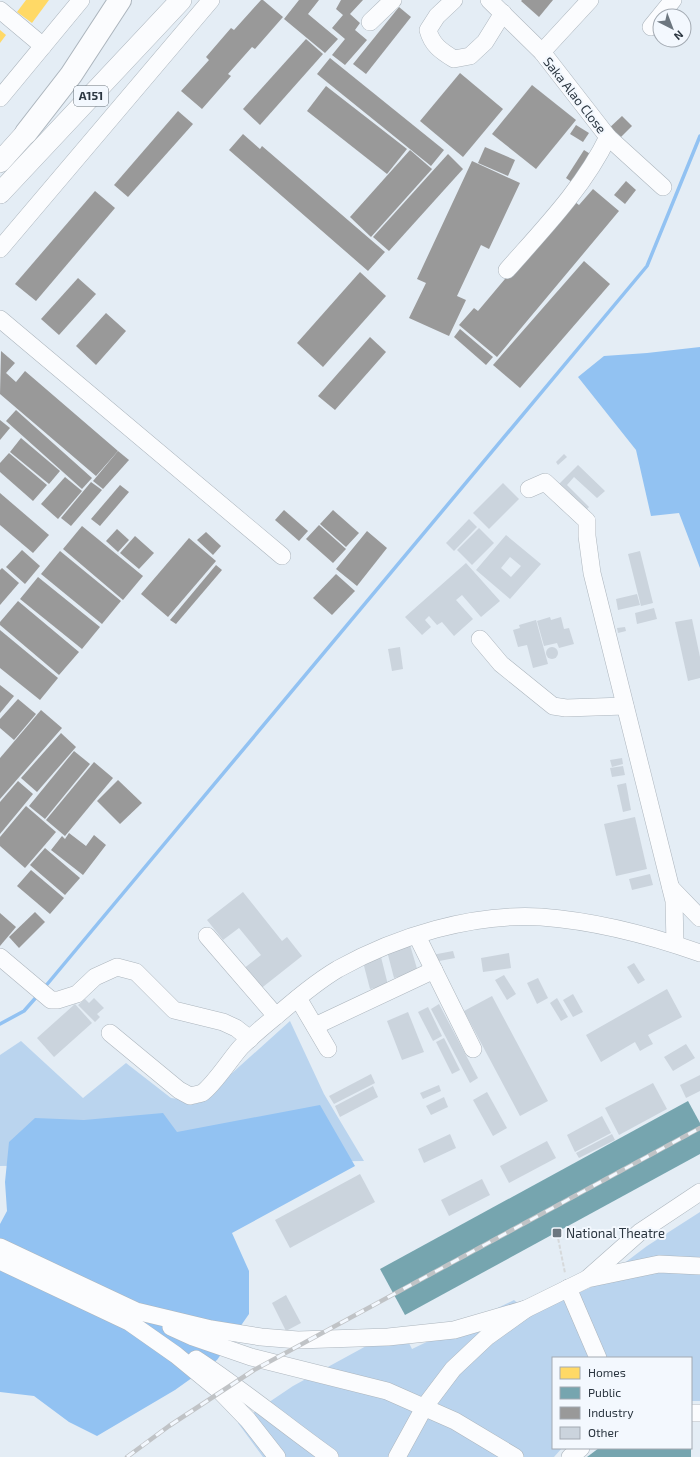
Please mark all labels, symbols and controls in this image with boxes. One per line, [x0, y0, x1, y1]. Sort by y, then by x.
north arrow [652, 8, 692, 48]
text: N [672, 28, 686, 43]
street label: Saka Alao Close [540, 54, 610, 136]
road number: A151 [74, 86, 108, 106]
place label: National Theatre [566, 1225, 665, 1241]
marker: National Theatre [551, 1227, 563, 1239]
legend [552, 1357, 692, 1449]
text: Homes [588, 1365, 626, 1379]
text: Public [588, 1385, 621, 1399]
text: Industry [588, 1405, 634, 1419]
text: Other [588, 1425, 619, 1439]

